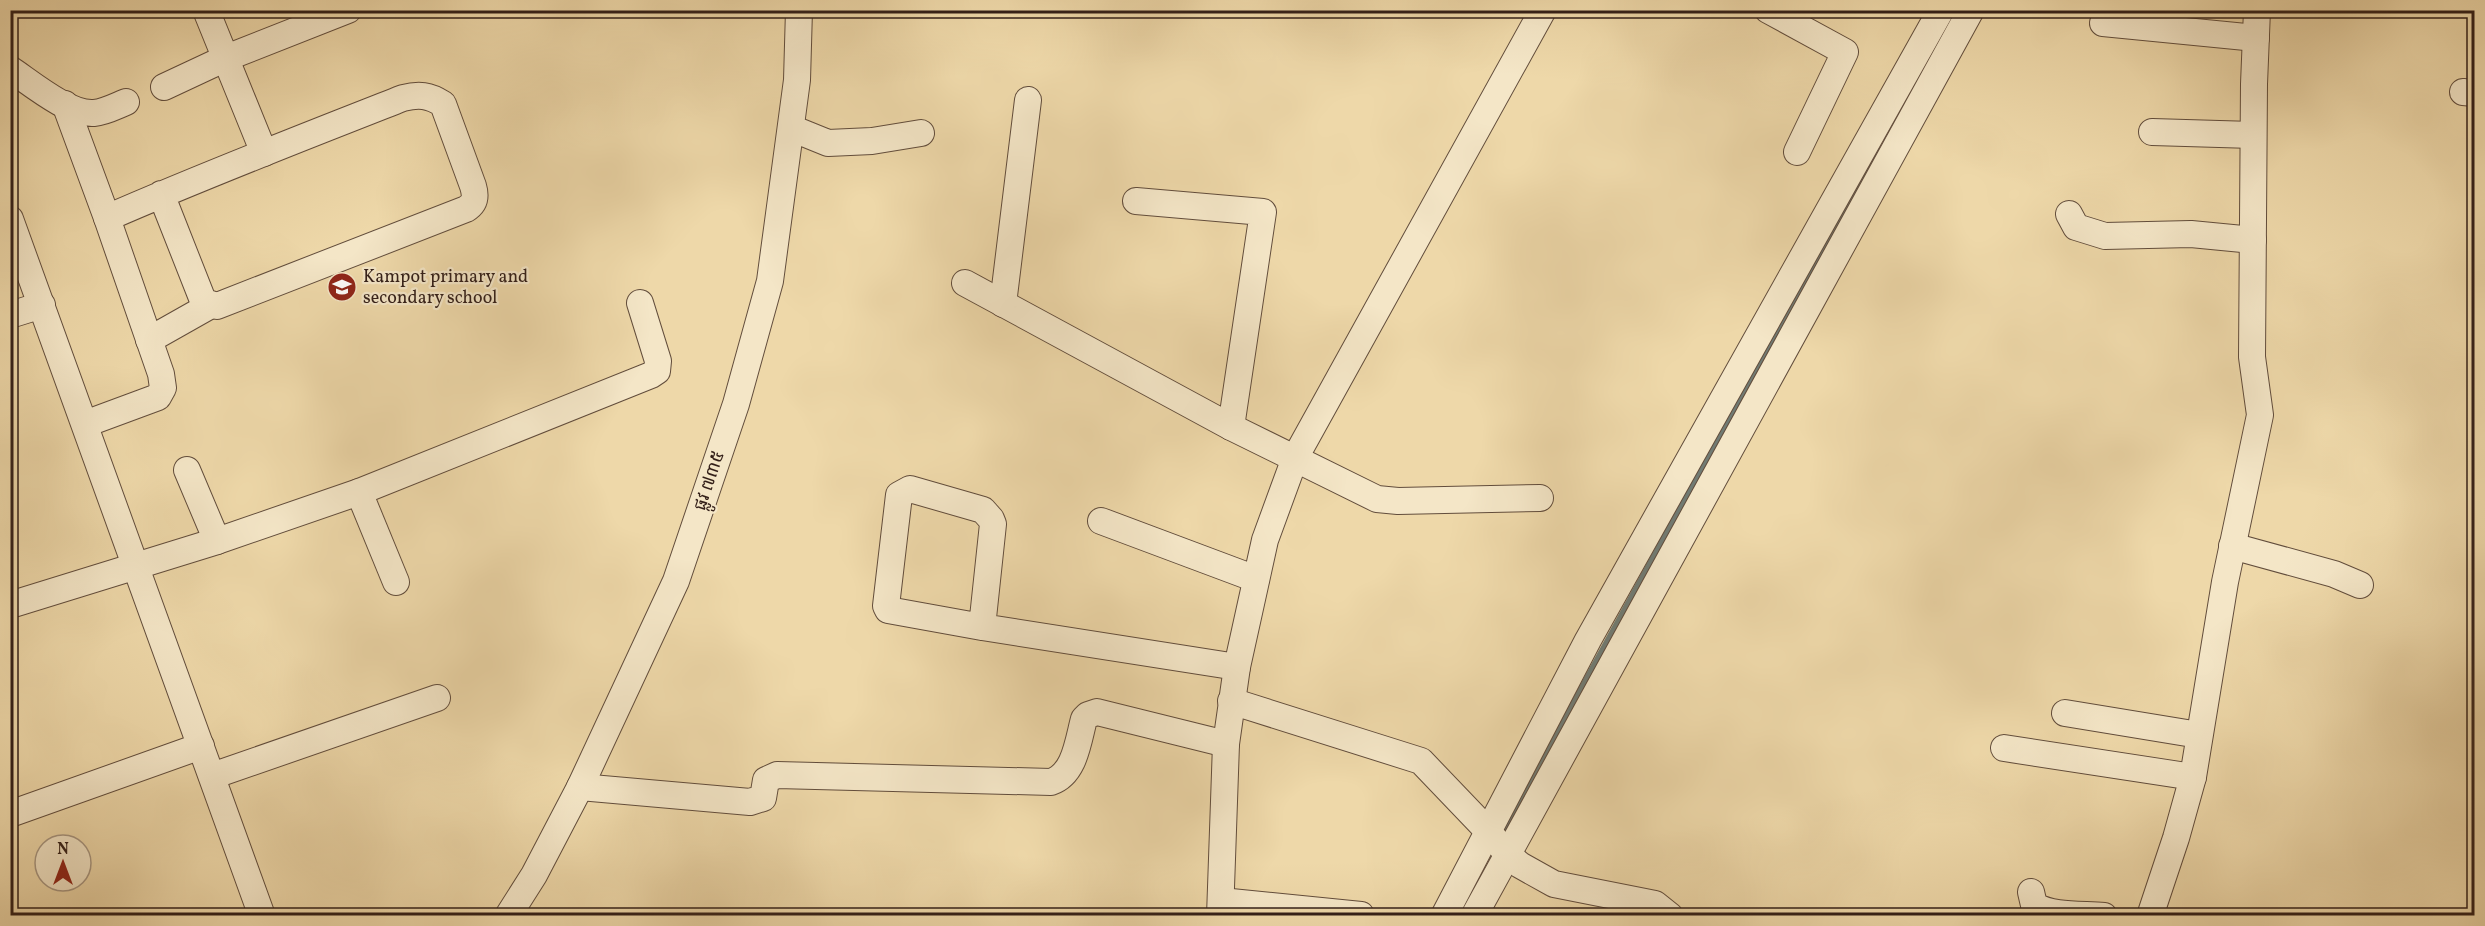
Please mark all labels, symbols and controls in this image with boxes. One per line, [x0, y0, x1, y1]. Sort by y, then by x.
place label: Kampot primary and secondary school [363, 265, 528, 311]
school or university icon: Kampot primary and secondary school [326, 271, 358, 303]
street label: ផ្លូវ ៧៣៥ [688, 448, 734, 515]
north arrow [33, 833, 93, 893]
text: N [57, 839, 69, 861]

